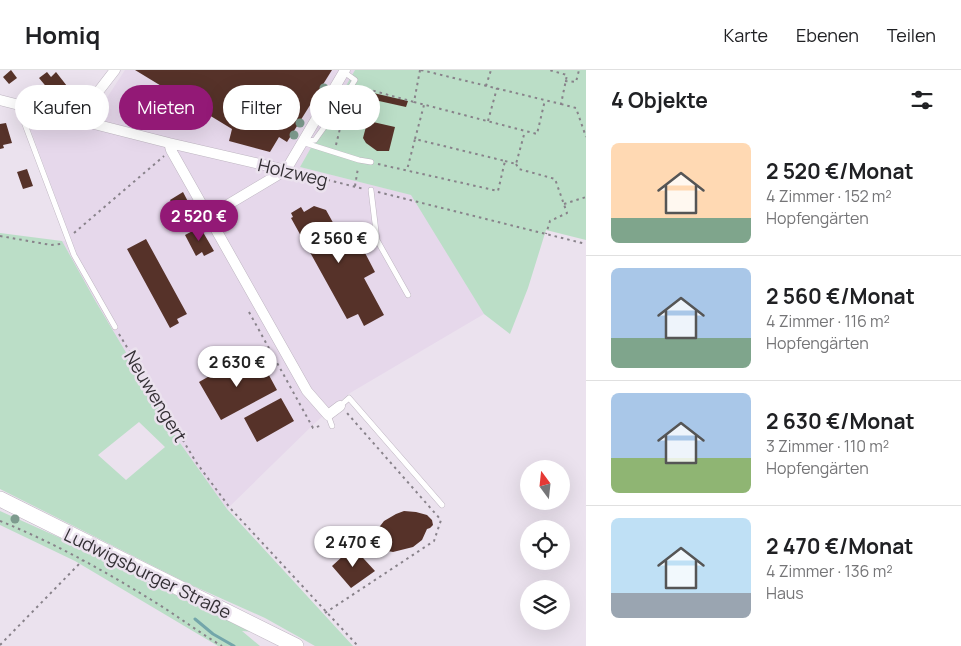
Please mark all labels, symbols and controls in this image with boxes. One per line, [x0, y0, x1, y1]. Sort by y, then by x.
text: Homiq [25, 18, 100, 51]
text: Karte [724, 23, 768, 47]
text: Ebenen [796, 23, 859, 47]
text: Teilen [887, 23, 936, 47]
chip: Kaufen [15, 85, 109, 130]
chip: Mieten [119, 85, 213, 130]
chip: Filter [223, 85, 300, 130]
chip: Neu [310, 85, 380, 130]
text: 4 Objekte [611, 86, 708, 114]
icon: filters [908, 86, 936, 114]
street label: Holzweg [256, 152, 330, 192]
text: 2 520 €/Monat [766, 157, 914, 185]
icon: home [651, 163, 711, 223]
text: 4 Zimmer · 152 m² [766, 185, 892, 207]
pin: 2 520 € [153, 200, 245, 242]
text: 2 520 € [171, 205, 227, 227]
text: Hopfengärten [766, 207, 869, 229]
pin: 2 560 € [293, 222, 385, 264]
text: 2 560 € [311, 227, 367, 249]
text: 2 560 €/Monat [766, 282, 915, 310]
icon: home [651, 288, 711, 348]
text: 4 Zimmer · 116 m² [766, 310, 890, 332]
text: Hopfengärten [766, 332, 869, 354]
street label: Neuwengert [119, 346, 193, 446]
pin: 2 630 € [191, 346, 283, 388]
text: 2 630 € [209, 351, 265, 373]
text: 2 630 €/Monat [766, 407, 915, 435]
icon: home [651, 413, 711, 473]
text: 3 Zimmer · 110 m² [766, 435, 889, 457]
text: Hopfengärten [766, 457, 869, 479]
north arrow [520, 460, 570, 510]
map controls [520, 460, 570, 630]
button: locate [520, 520, 570, 570]
street label: Ludwigsburger Straße [60, 522, 236, 624]
pin: 2 470 € [307, 526, 399, 568]
text: 2 470 € [325, 531, 381, 553]
text: 2 470 €/Monat [766, 532, 913, 560]
icon: home [651, 538, 711, 598]
text: 4 Zimmer · 136 m² [766, 560, 893, 582]
button: layers [520, 580, 570, 630]
text: Haus [766, 582, 804, 604]

